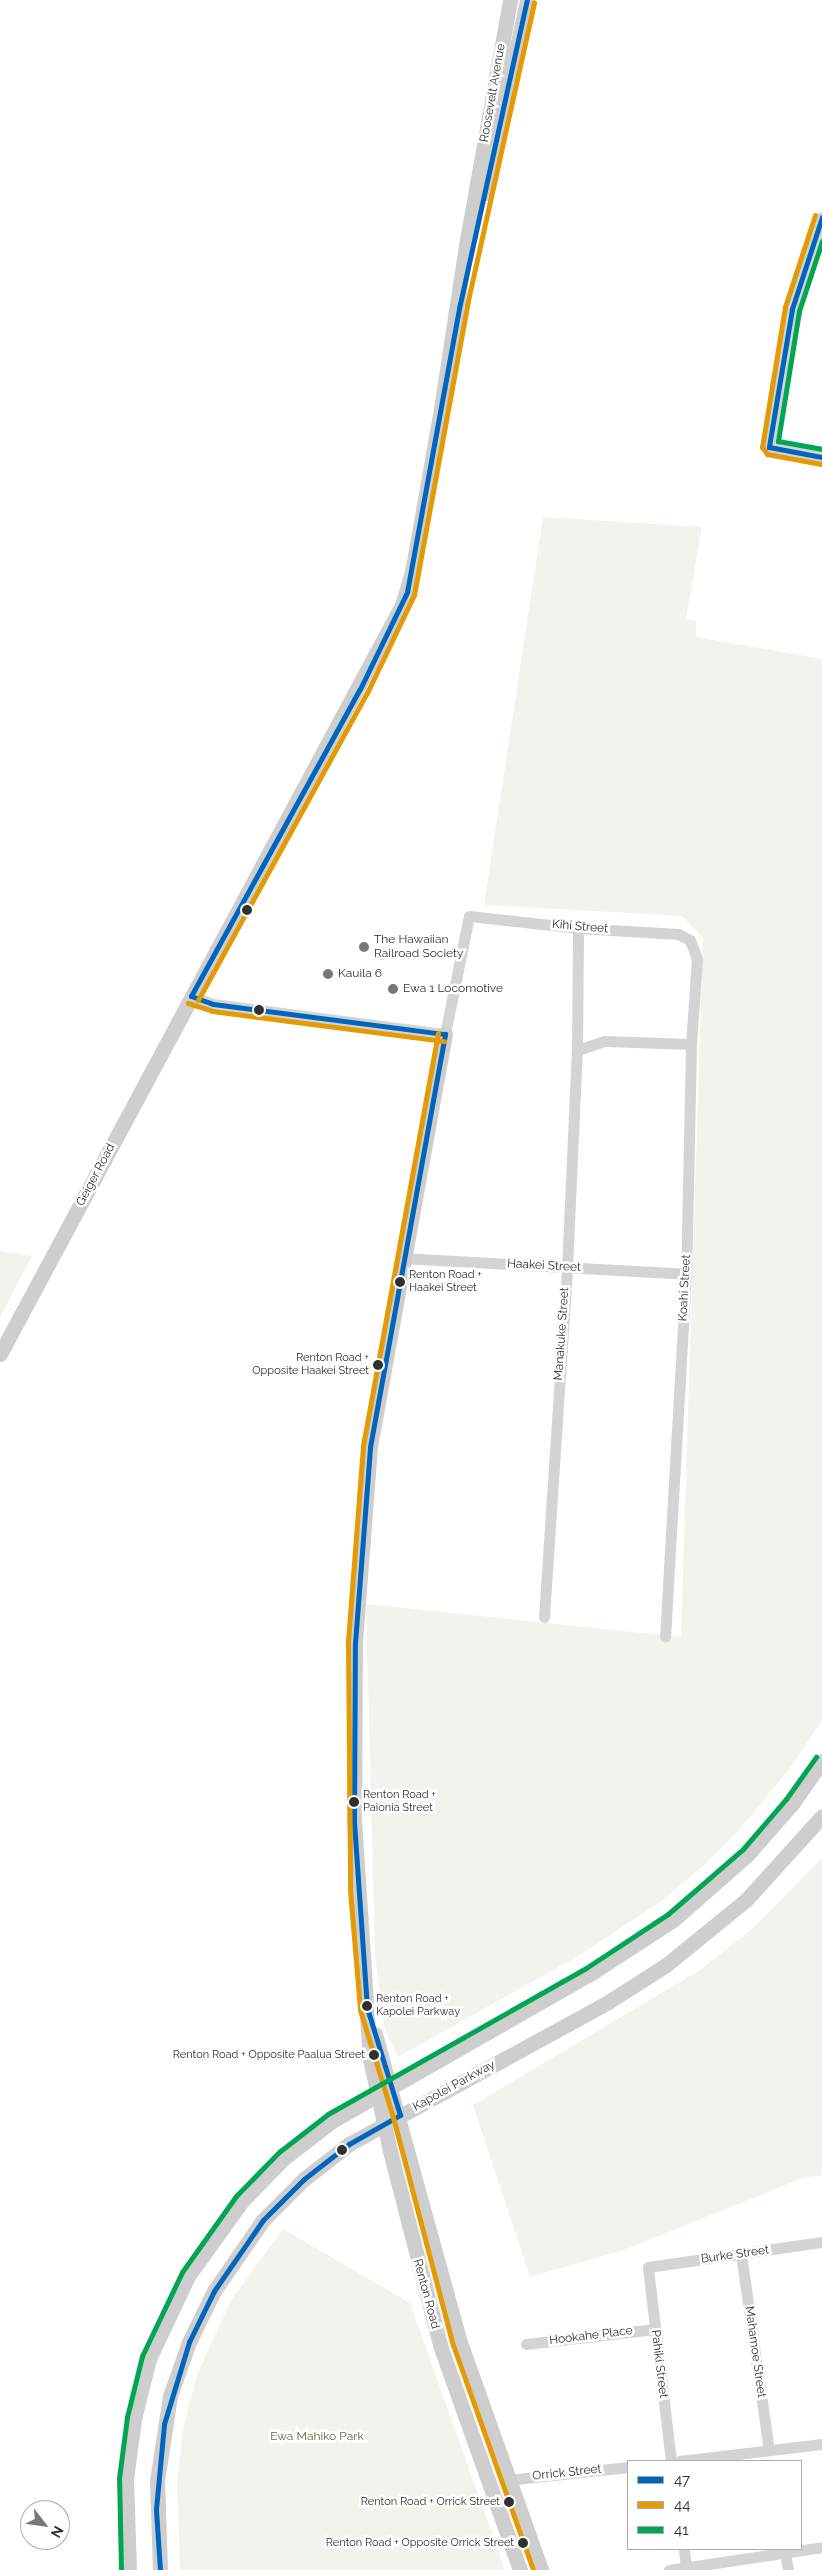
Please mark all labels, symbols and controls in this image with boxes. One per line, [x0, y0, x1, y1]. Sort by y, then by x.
street label: Roosevelt Avenue [477, 42, 509, 144]
unlabelled marker [242, 905, 252, 915]
street label: Kihi Street [551, 917, 609, 937]
place label: The Hawaiian Railroad Society [374, 933, 464, 961]
marker: The Hawaiian Railroad Society [358, 941, 370, 953]
place label: Kauila 6 [338, 967, 382, 981]
marker: Kauila 6 [322, 968, 334, 980]
place label: Ewa 1 Locomotive [403, 982, 503, 996]
marker: Ewa 1 Locomotive [387, 983, 399, 995]
unlabelled marker [254, 1005, 264, 1015]
street label: Geiger Road [74, 1141, 118, 1209]
street label: Koahi Street [676, 1254, 694, 1322]
street label: Haakei Street [507, 1257, 581, 1275]
place label: Renton Road + Haakei Street [409, 1269, 482, 1295]
marker: Renton Road + Haakei Street [395, 1277, 405, 1287]
street label: Manakuke Street [552, 1287, 572, 1381]
place label: Renton Road + Opposite Haakei Street [252, 1352, 369, 1378]
marker: Renton Road + Opposite Haakei Street [373, 1360, 383, 1370]
place label: Renton Road + Paionia Street [363, 1789, 436, 1815]
marker: Renton Road + Paionia Street [349, 1797, 359, 1807]
place label: Renton Road + Kapolei Parkway [376, 1993, 460, 2019]
marker: Renton Road + Kapolei Parkway [362, 2001, 372, 2011]
place label: Renton Road + Opposite Paalua Street [173, 2048, 365, 2062]
marker: Renton Road + Opposite Paalua Street [369, 2050, 379, 2060]
street label: Kapolei Parkway [410, 2057, 498, 2115]
unlabelled marker [337, 2145, 347, 2155]
street label: Burke Street [700, 2243, 770, 2267]
street label: Renton Road [410, 2258, 442, 2330]
street label: Mahamoe Street [741, 2305, 769, 2399]
street label: Hookahe Place [549, 2324, 633, 2348]
street label: Pahiki Street [648, 2329, 670, 2399]
park label: Ewa Mahiko Park [270, 2430, 364, 2444]
legend [627, 2460, 802, 2550]
street label: Orrick Street [532, 2462, 602, 2484]
text: 47 [674, 2471, 690, 2489]
place label: Renton Road + Orrick Street [361, 2495, 500, 2509]
text: 44 [674, 2496, 690, 2514]
marker: Renton Road + Orrick Street [504, 2497, 514, 2507]
north arrow [20, 2500, 70, 2550]
text: 41 [674, 2521, 689, 2539]
text: N [48, 2523, 67, 2541]
place label: Renton Road + Opposite Orrick Street [326, 2536, 514, 2550]
marker: Renton Road + Opposite Orrick Street [518, 2538, 528, 2548]

